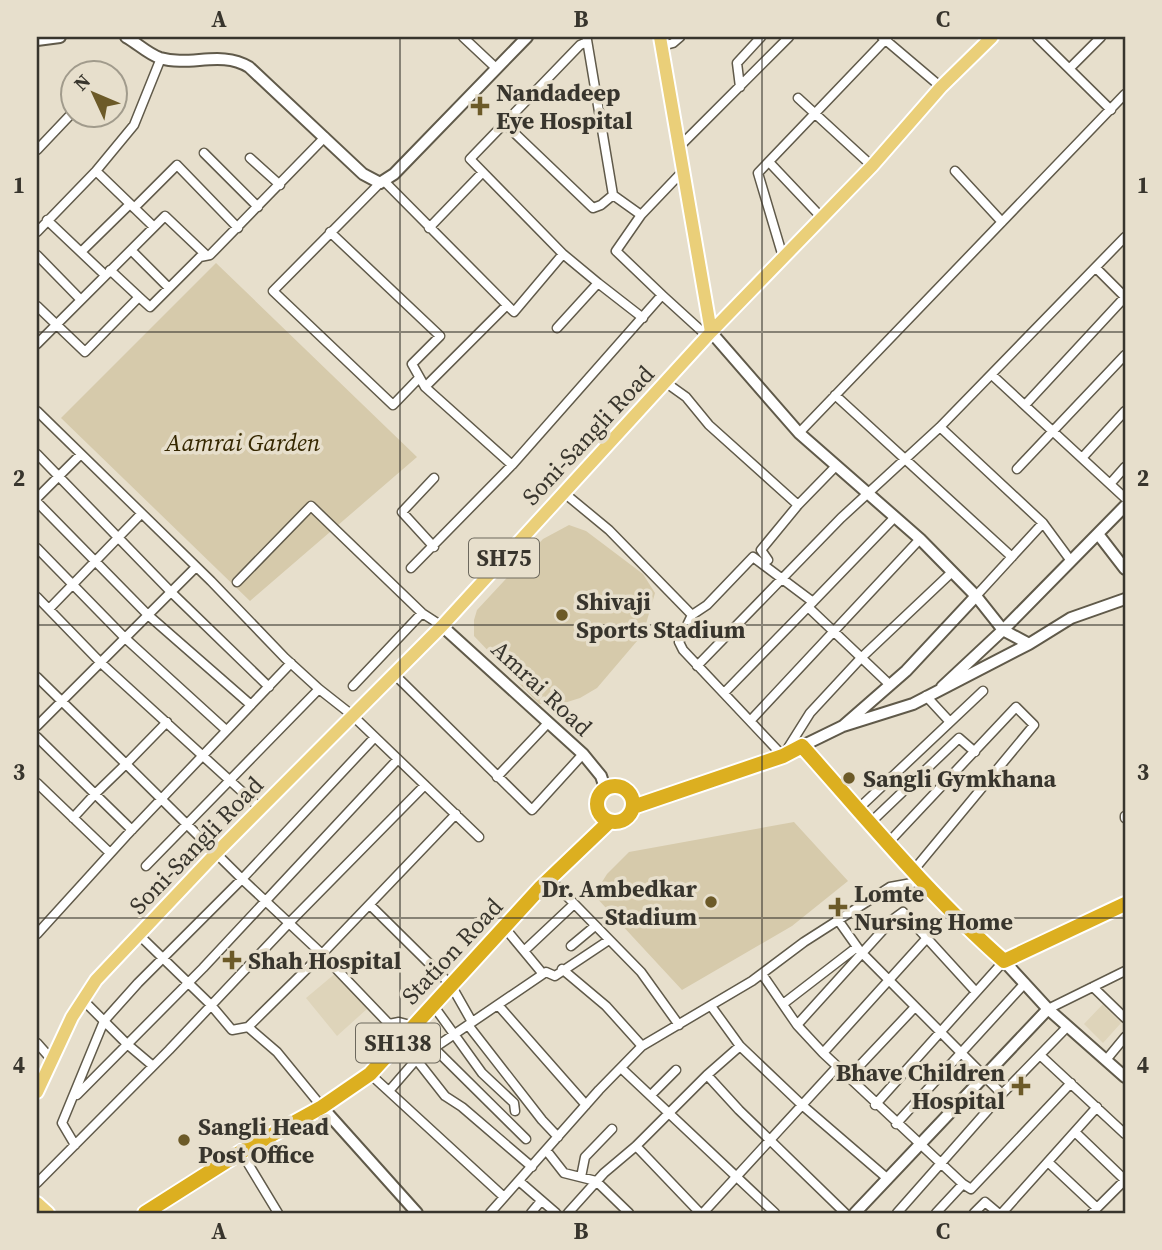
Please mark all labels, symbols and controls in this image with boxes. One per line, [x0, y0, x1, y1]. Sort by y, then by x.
text: A [211, 3, 227, 35]
text: B [574, 3, 589, 35]
text: C [936, 3, 950, 35]
north arrow [60, 60, 130, 130]
text: N [68, 68, 96, 96]
place label: Nandadeep Eye Hospital [496, 76, 633, 137]
marker: Nandadeep Eye Hospital [470, 96, 490, 116]
text: 1 [13, 169, 25, 201]
text: 1 [1137, 169, 1149, 201]
street label: Soni-Sangli Road [515, 358, 662, 512]
park label: Aamrai Garden [164, 426, 321, 459]
text: 2 [13, 462, 25, 494]
text: 2 [1137, 462, 1149, 494]
road number: SH75 [469, 538, 539, 578]
place label: Shivaji Sports Stadium [576, 585, 746, 646]
marker: Shivaji Sports Stadium [554, 607, 570, 623]
street label: Amrai Road [484, 633, 600, 744]
text: 3 [13, 756, 25, 788]
text: 3 [1137, 756, 1149, 788]
place label: Sangli Gymkhana [863, 762, 1056, 795]
street label: Soni-Sangli Road [122, 769, 271, 921]
marker: Sangli Gymkhana [841, 770, 857, 786]
place label: Dr. Ambedkar Stadium [541, 872, 698, 933]
place label: Lomte Nursing Home [854, 877, 1013, 938]
street label: Station Road [394, 890, 510, 1012]
marker: Dr. Ambedkar Stadium [703, 894, 719, 910]
marker: Lomte Nursing Home [828, 897, 848, 917]
place label: Shah Hospital [248, 944, 402, 977]
marker: Shah Hospital [222, 950, 242, 970]
road number: SH138 [356, 1024, 440, 1062]
text: 4 [13, 1049, 25, 1081]
text: 4 [1137, 1049, 1149, 1081]
place label: Bhave Children Hospital [836, 1056, 1005, 1117]
marker: Bhave Children Hospital [1011, 1076, 1031, 1096]
place label: Sangli Head Post Office [198, 1110, 329, 1171]
marker: Sangli Head Post Office [176, 1132, 192, 1148]
text: A [211, 1215, 227, 1247]
text: B [574, 1215, 589, 1247]
text: C [936, 1215, 950, 1247]

